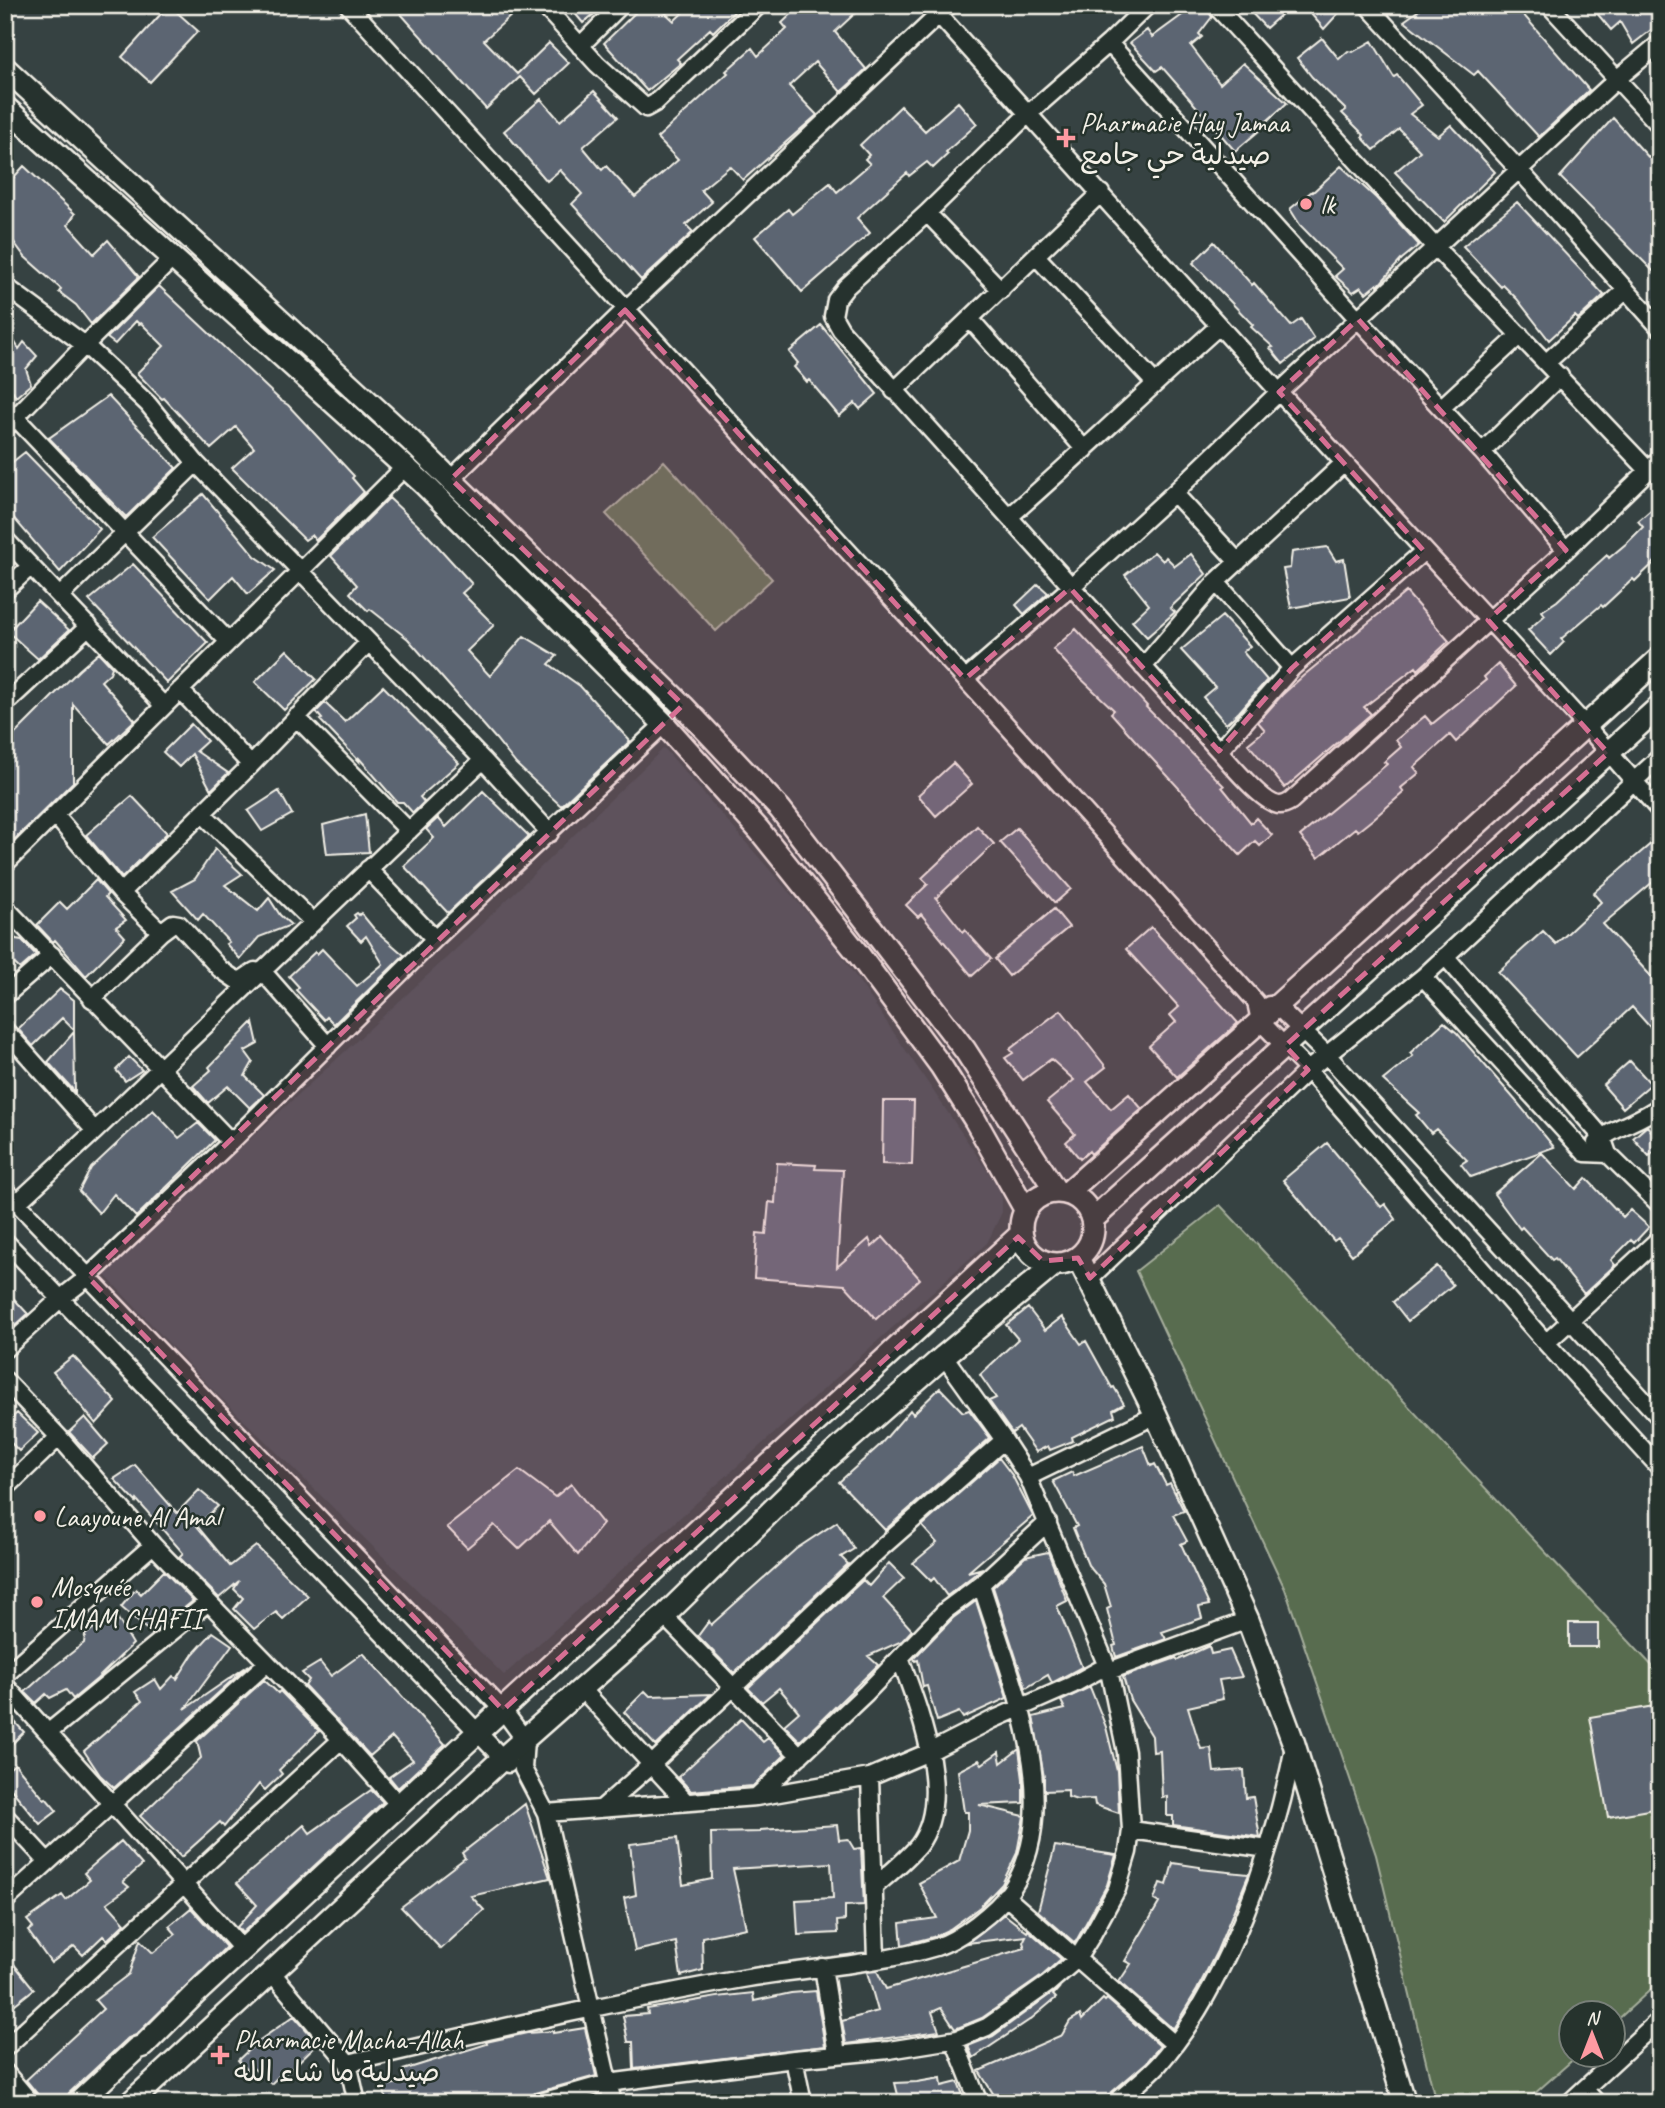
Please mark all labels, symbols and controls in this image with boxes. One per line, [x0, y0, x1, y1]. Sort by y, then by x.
place label: Pharmacie Hay Jamaa صيدلية حي جامع [1080, 105, 1291, 179]
marker: Pharmacie Hay Jamaa صيدلية حي جامع [1058, 130, 1074, 146]
place label: lk [1320, 187, 1337, 222]
marker: lk [1298, 196, 1314, 212]
place label: Laayoune Al Amal [54, 1499, 225, 1534]
marker: Laayoune Al Amal [32, 1508, 48, 1524]
place label: Mosquée IMAM CHAFII [51, 1569, 208, 1636]
marker: Mosquée IMAM CHAFII [29, 1594, 45, 1610]
north arrow [1556, 2000, 1626, 2070]
text: N [1586, 2006, 1601, 2030]
place label: Pharmacie Macha-Allah صيدلية ما شاء الله [234, 2022, 464, 2089]
marker: Pharmacie Macha-Allah صيدلية ما شاء الله [212, 2047, 228, 2063]

